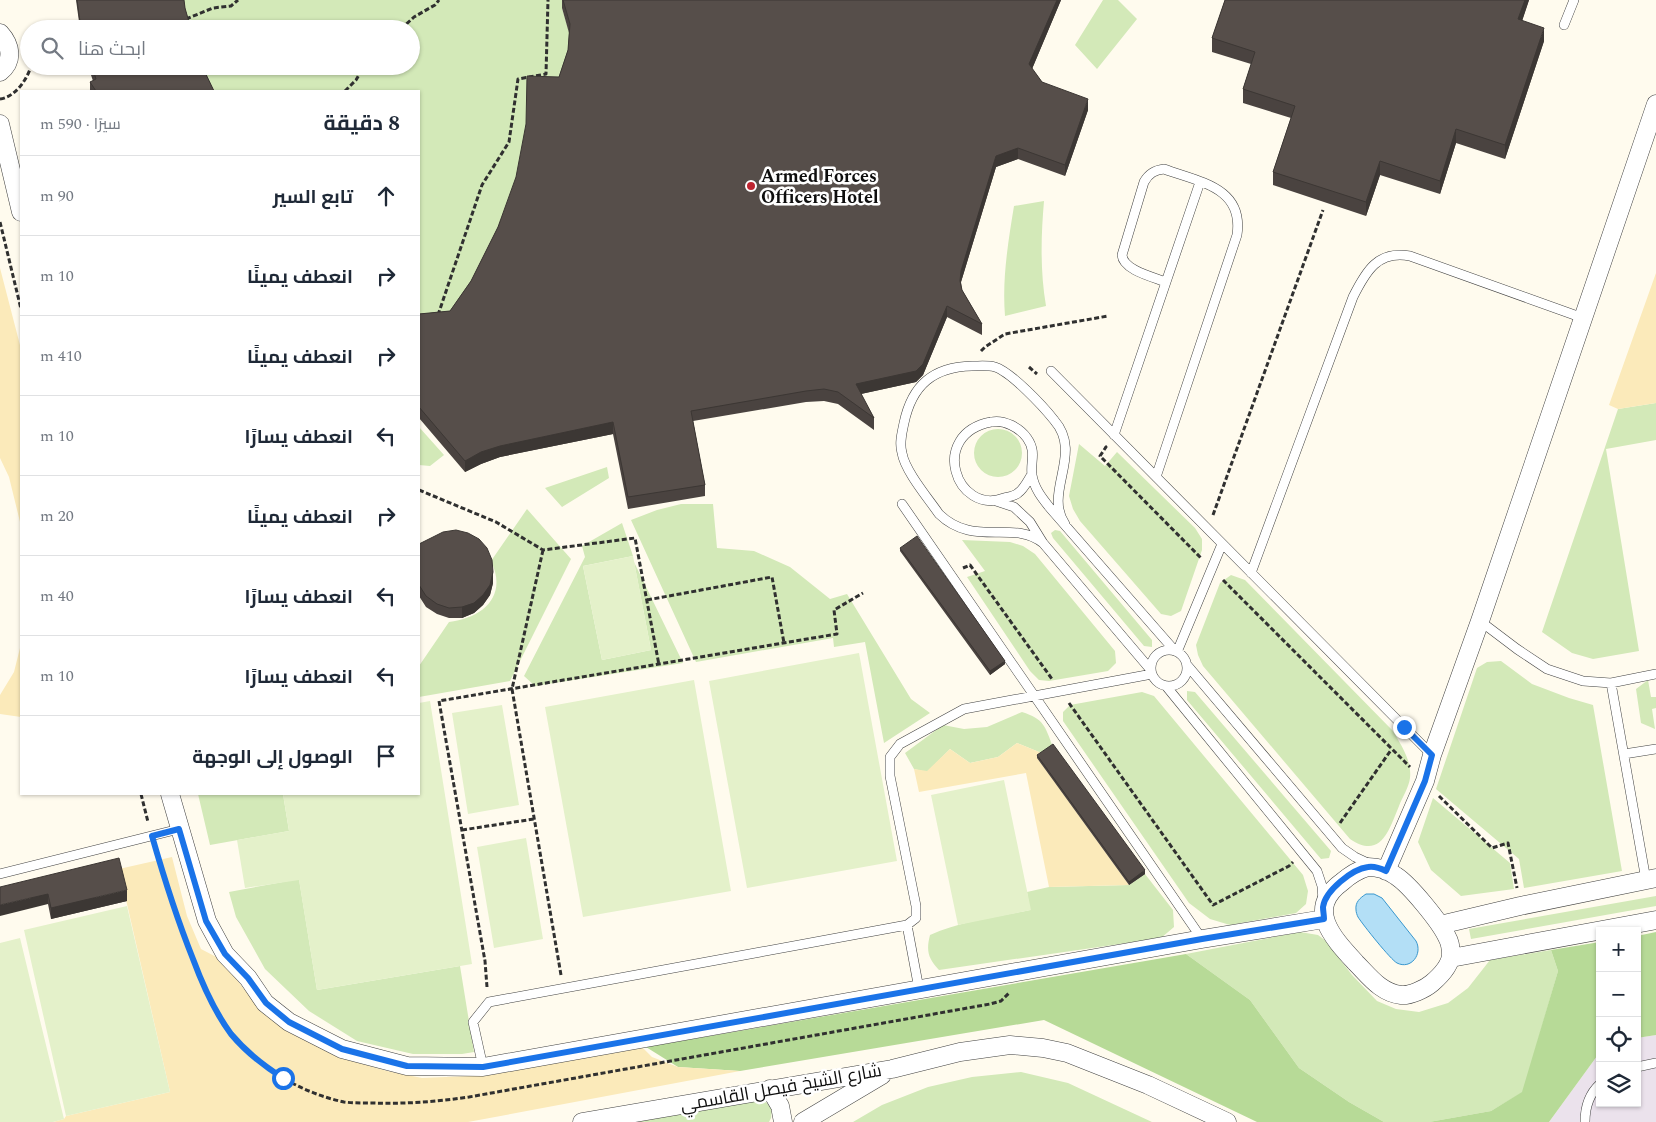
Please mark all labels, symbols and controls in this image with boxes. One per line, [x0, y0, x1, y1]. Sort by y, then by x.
search box [20, 20, 420, 75]
icon: search [38, 34, 66, 62]
text: ابحث هنا [78, 35, 146, 64]
text: 8 دقيقة [324, 108, 400, 140]
text: سيرًا · 590 m [40, 112, 121, 136]
place label: Armed Forces Officers Hotel [761, 163, 879, 211]
marker: Armed Forces Officers Hotel [745, 180, 757, 192]
icon: ahead [372, 182, 400, 210]
text: تابع السير [273, 183, 353, 212]
text: 90 m [40, 184, 74, 208]
icon: right [372, 262, 400, 290]
text: انعطف يمينًا [247, 263, 353, 292]
text: 10 m [40, 264, 74, 288]
icon: right [372, 342, 400, 370]
text: انعطف يمينًا [247, 343, 353, 372]
text: 410 m [40, 344, 82, 368]
icon: left [372, 422, 400, 450]
text: انعطف يسارًا [245, 423, 353, 452]
text: 10 m [40, 424, 74, 448]
icon: right [372, 502, 400, 530]
text: انعطف يمينًا [247, 503, 353, 532]
text: 20 m [40, 504, 74, 528]
icon: left [372, 582, 400, 610]
text: انعطف يسارًا [245, 583, 353, 612]
text: 40 m [40, 584, 74, 608]
icon: left [372, 662, 400, 690]
text: انعطف يسارًا [245, 663, 353, 692]
text: 10 m [40, 664, 74, 688]
route end [1393, 716, 1416, 739]
icon: arrive [372, 742, 400, 770]
text: الوصول إلى الوجهة [192, 743, 353, 772]
map controls [1596, 927, 1641, 1107]
button: + [1596, 927, 1641, 972]
button: − [1596, 972, 1641, 1017]
button: locate [1596, 1017, 1641, 1062]
street label: شارع الشيخ فيصل القاسمي [678, 1057, 884, 1119]
button: layers [1596, 1062, 1641, 1107]
route start [272, 1067, 295, 1090]

